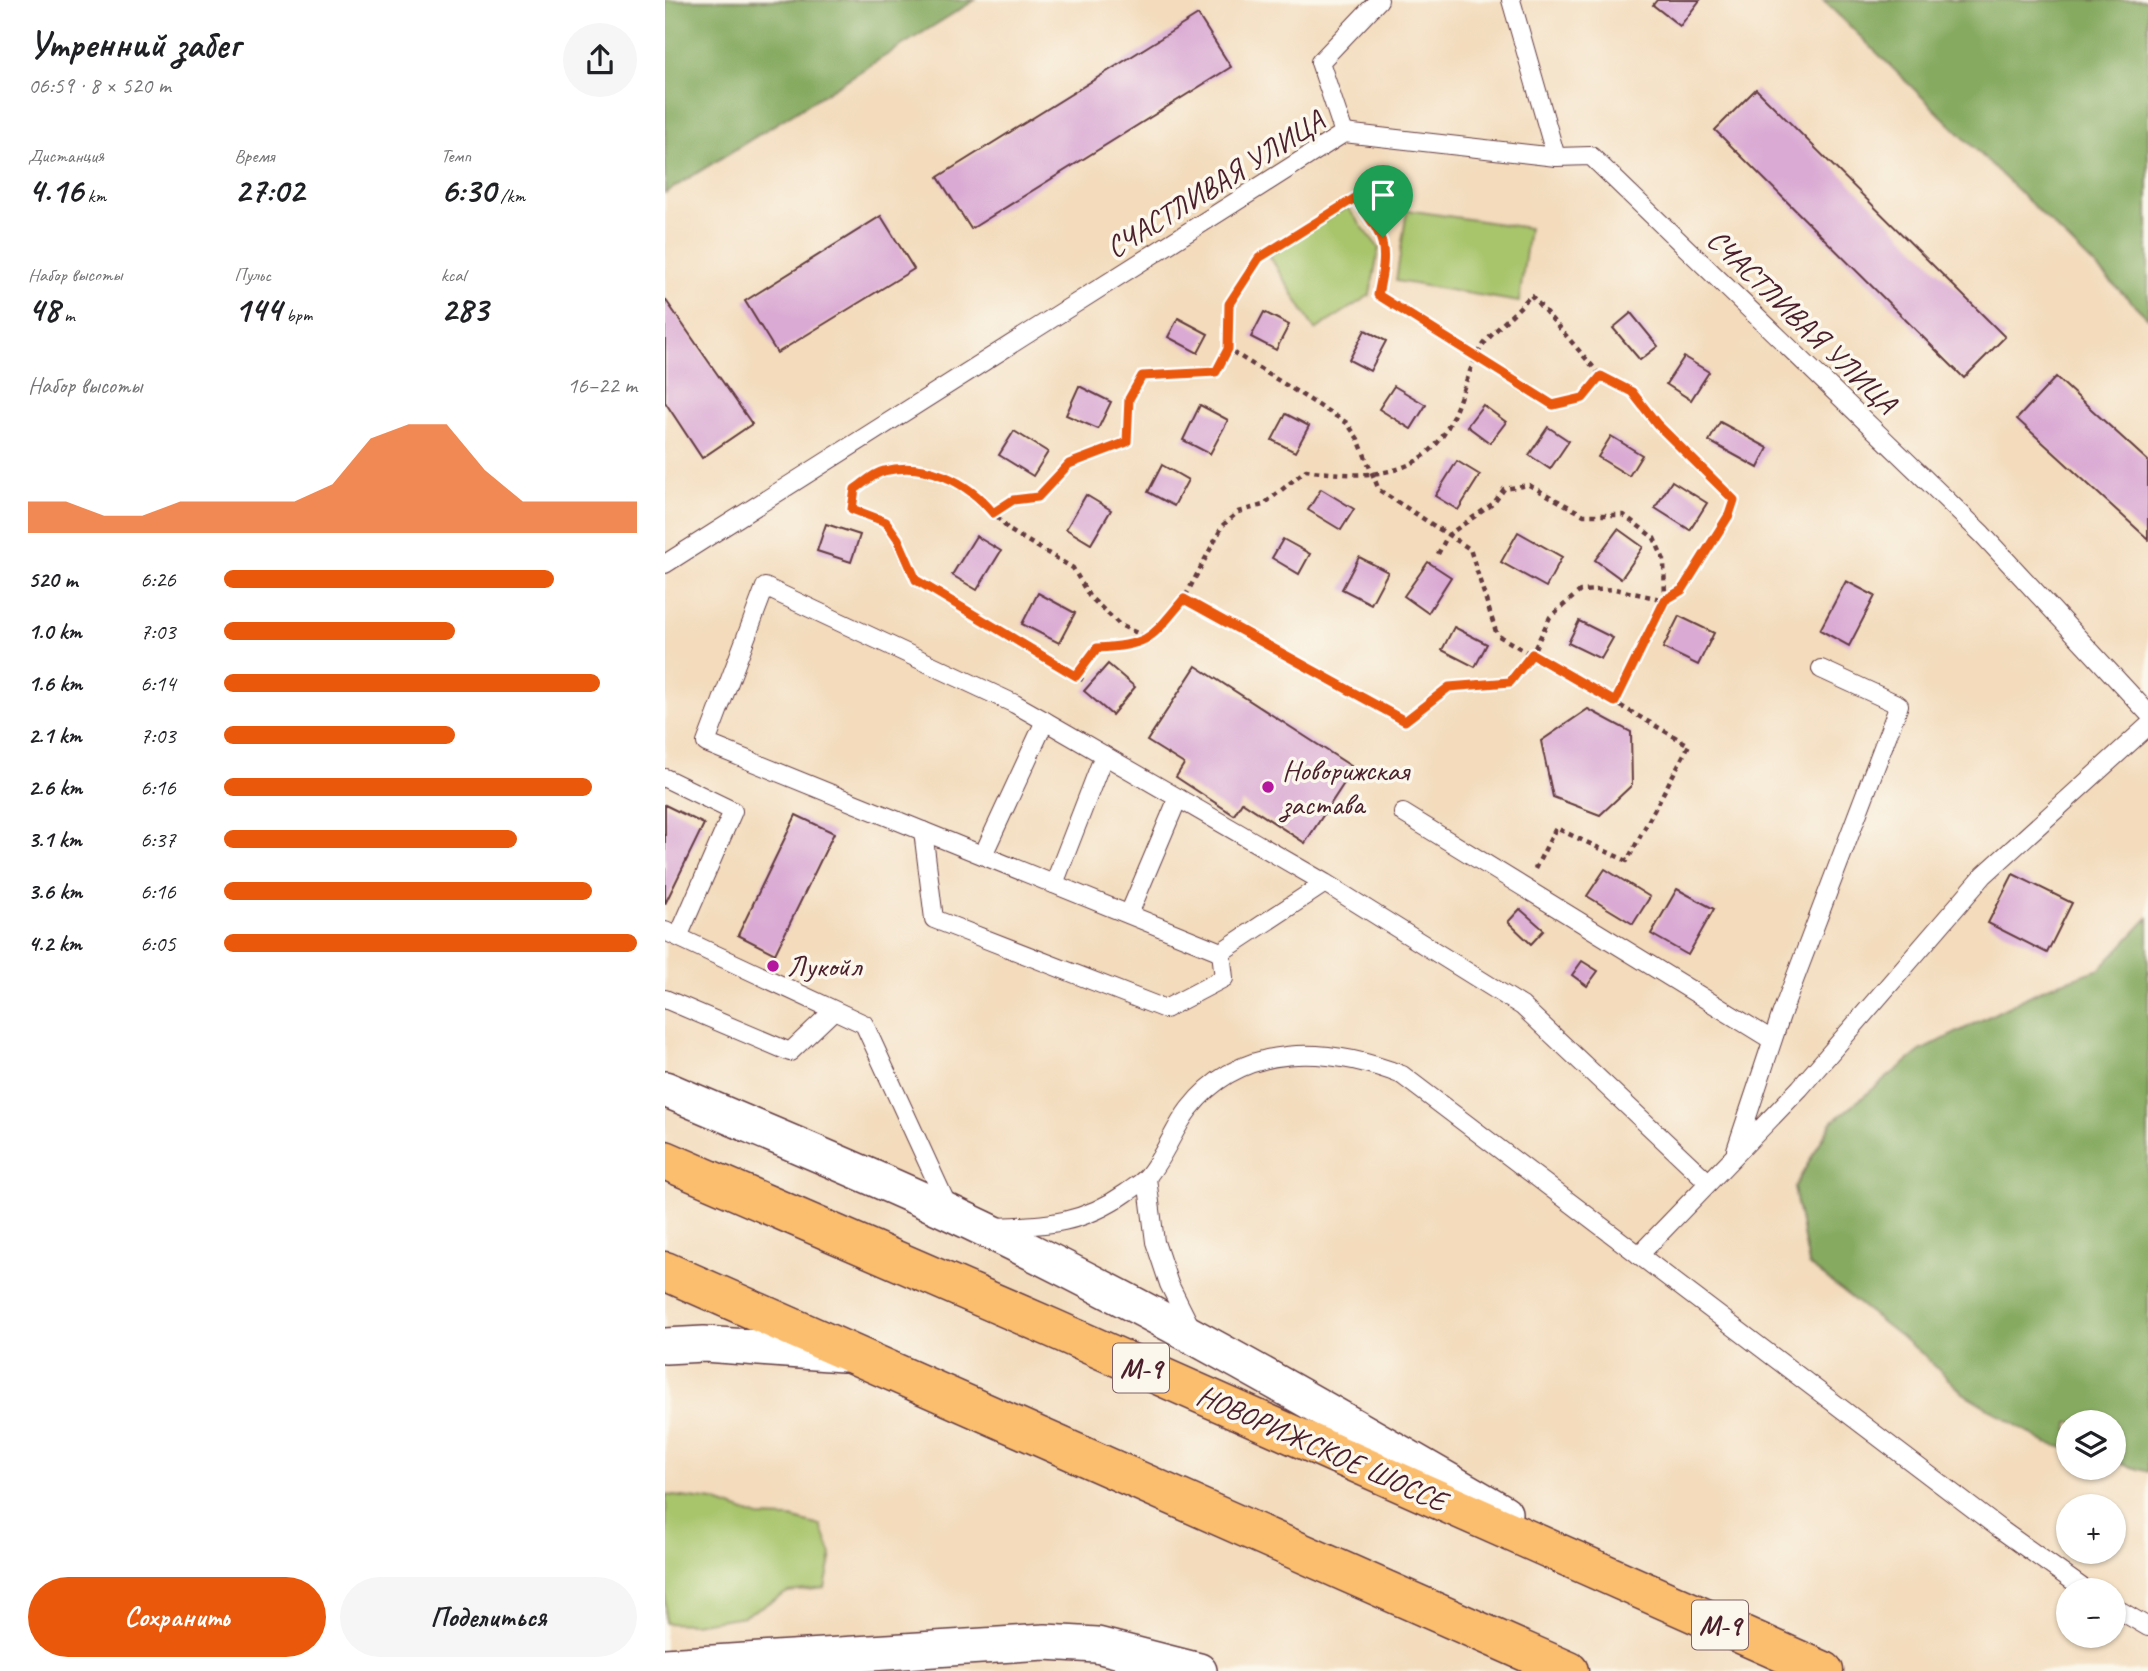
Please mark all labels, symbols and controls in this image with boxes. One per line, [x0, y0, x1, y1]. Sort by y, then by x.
text: Утренний забег [28, 21, 240, 68]
button: share [563, 23, 637, 97]
text: 06:59 · 8 × 520 m [28, 71, 171, 100]
street label: СЧАСТЛИВАЯ УЛИЦА [1099, 101, 1333, 266]
text: Дистанция [28, 144, 104, 168]
text: Время [234, 144, 274, 168]
text: Темп [441, 144, 471, 168]
pin [1353, 165, 1413, 237]
text: 4.16 [28, 168, 83, 213]
text: 27:02 [234, 168, 304, 213]
text: 6:30 [441, 168, 496, 213]
icon: arrive [1364, 176, 1402, 214]
text: km [83, 184, 106, 208]
text: /km [496, 184, 525, 208]
street label: СЧАСТЛИВАЯ УЛИЦА [1699, 221, 1906, 423]
text: Набор высоты [28, 263, 122, 287]
text: Пульс [234, 263, 271, 287]
text: kcal [441, 263, 466, 287]
text: 48 [28, 287, 60, 332]
text: 144 [234, 287, 282, 332]
text: 283 [441, 287, 488, 332]
text: m [60, 303, 75, 327]
text: bpm [282, 303, 312, 327]
text: Набор высоты [28, 371, 142, 400]
text: 16–22 m [567, 371, 637, 400]
text: 520 m [28, 565, 77, 594]
text: 6:26 [140, 565, 176, 594]
text: 1.0 km [28, 617, 82, 646]
text: 7:03 [140, 617, 176, 646]
text: 1.6 km [28, 669, 82, 698]
text: 6:14 [140, 669, 176, 698]
text: 2.1 km [28, 721, 82, 750]
text: 7:03 [140, 721, 176, 750]
place label: Новорижская застава [1278, 751, 1411, 823]
text: 2.6 km [28, 773, 82, 802]
text: 6:16 [140, 773, 176, 802]
marker: Новорижская застава [1260, 779, 1276, 795]
text: 3.1 km [28, 825, 82, 854]
text: 6:37 [140, 825, 176, 854]
text: 3.6 km [28, 877, 82, 906]
text: 6:16 [140, 877, 176, 906]
text: 4.2 km [28, 929, 82, 958]
text: 6:05 [140, 929, 176, 958]
place label: Лукойл [787, 947, 863, 985]
marker: Лукойл [765, 958, 781, 974]
road number: М-9 [1113, 1344, 1169, 1392]
street label: НОВОРИЖСКОЕ ШОССЕ [1191, 1376, 1456, 1522]
map controls [2056, 1410, 2126, 1648]
button: layers [2056, 1410, 2126, 1480]
button: + [2056, 1494, 2126, 1564]
button: Сохранить [28, 1577, 326, 1657]
button: Поделиться [340, 1577, 637, 1657]
button: − [2056, 1578, 2126, 1648]
road number: М-9 [1692, 1600, 1748, 1650]

